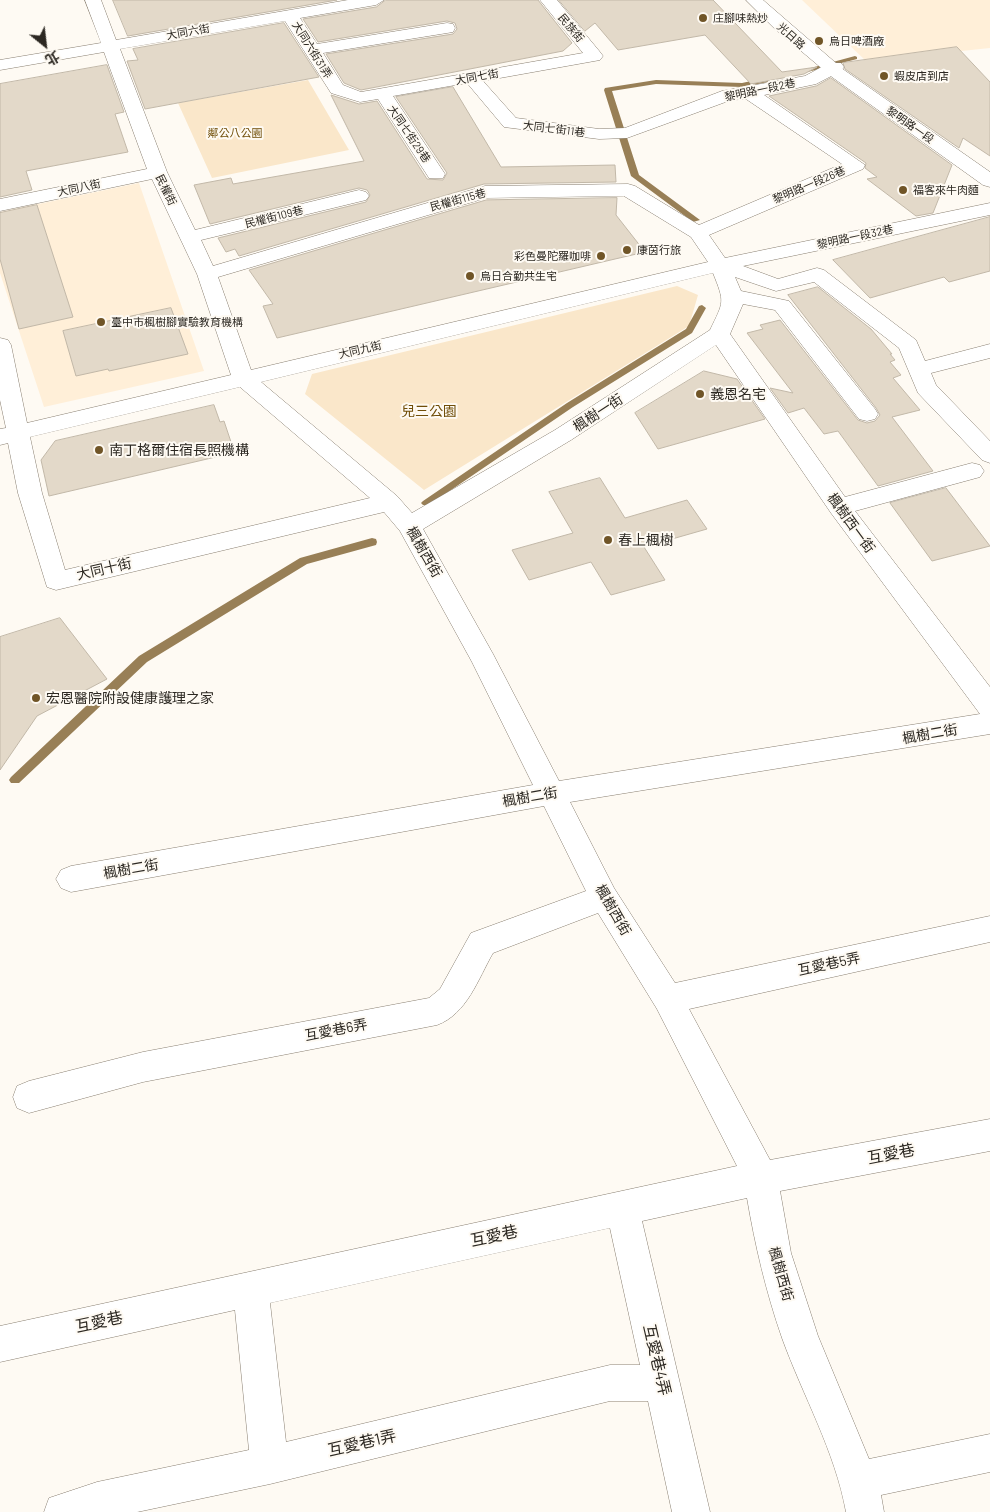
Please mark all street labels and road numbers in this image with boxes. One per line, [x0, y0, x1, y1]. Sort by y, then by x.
street label: 民族街 [555, 11, 587, 45]
street label: 大同六街31弄 [289, 19, 335, 81]
street label: 光日路 [774, 20, 808, 52]
street label: 大同六街 [165, 22, 211, 42]
street label: 大同七街 [454, 67, 500, 87]
street label: 黎明路一段2巷 [723, 76, 797, 104]
street label: 大同七街29巷 [385, 103, 433, 165]
street label: 黎明路一段 [884, 104, 936, 146]
street label: 大同七街11巷 [522, 119, 586, 139]
street label: 黎明路一段26巷 [771, 164, 847, 206]
street label: 民權街 [153, 172, 179, 208]
street label: 大同八街 [56, 177, 102, 199]
street label: 民權街115巷 [429, 186, 487, 214]
street label: 民權街109巷 [243, 203, 305, 231]
street label: 黎明路一段32巷 [816, 222, 894, 252]
street label: 大同九街 [337, 339, 383, 361]
street label: 楓樹一街 [570, 391, 626, 435]
street label: 楓樹西一街 [824, 490, 878, 556]
street label: 楓樹西街 [403, 524, 445, 580]
street label: 大同十街 [75, 555, 133, 583]
street label: 楓樹二街 [901, 721, 959, 747]
street label: 楓樹二街 [501, 784, 559, 810]
street label: 楓樹二街 [102, 856, 160, 882]
street label: 楓樹西街 [592, 882, 634, 938]
street label: 互愛巷5弄 [796, 949, 862, 979]
street label: 互愛巷6弄 [303, 1016, 369, 1044]
street label: 互愛巷 [866, 1140, 916, 1168]
street label: 互愛巷 [469, 1222, 519, 1250]
street label: 楓樹西街 [765, 1245, 797, 1303]
street label: 互愛巷 [74, 1308, 124, 1336]
street label: 互愛巷4弄 [639, 1322, 675, 1398]
street label: 互愛巷1弄 [326, 1426, 398, 1460]

